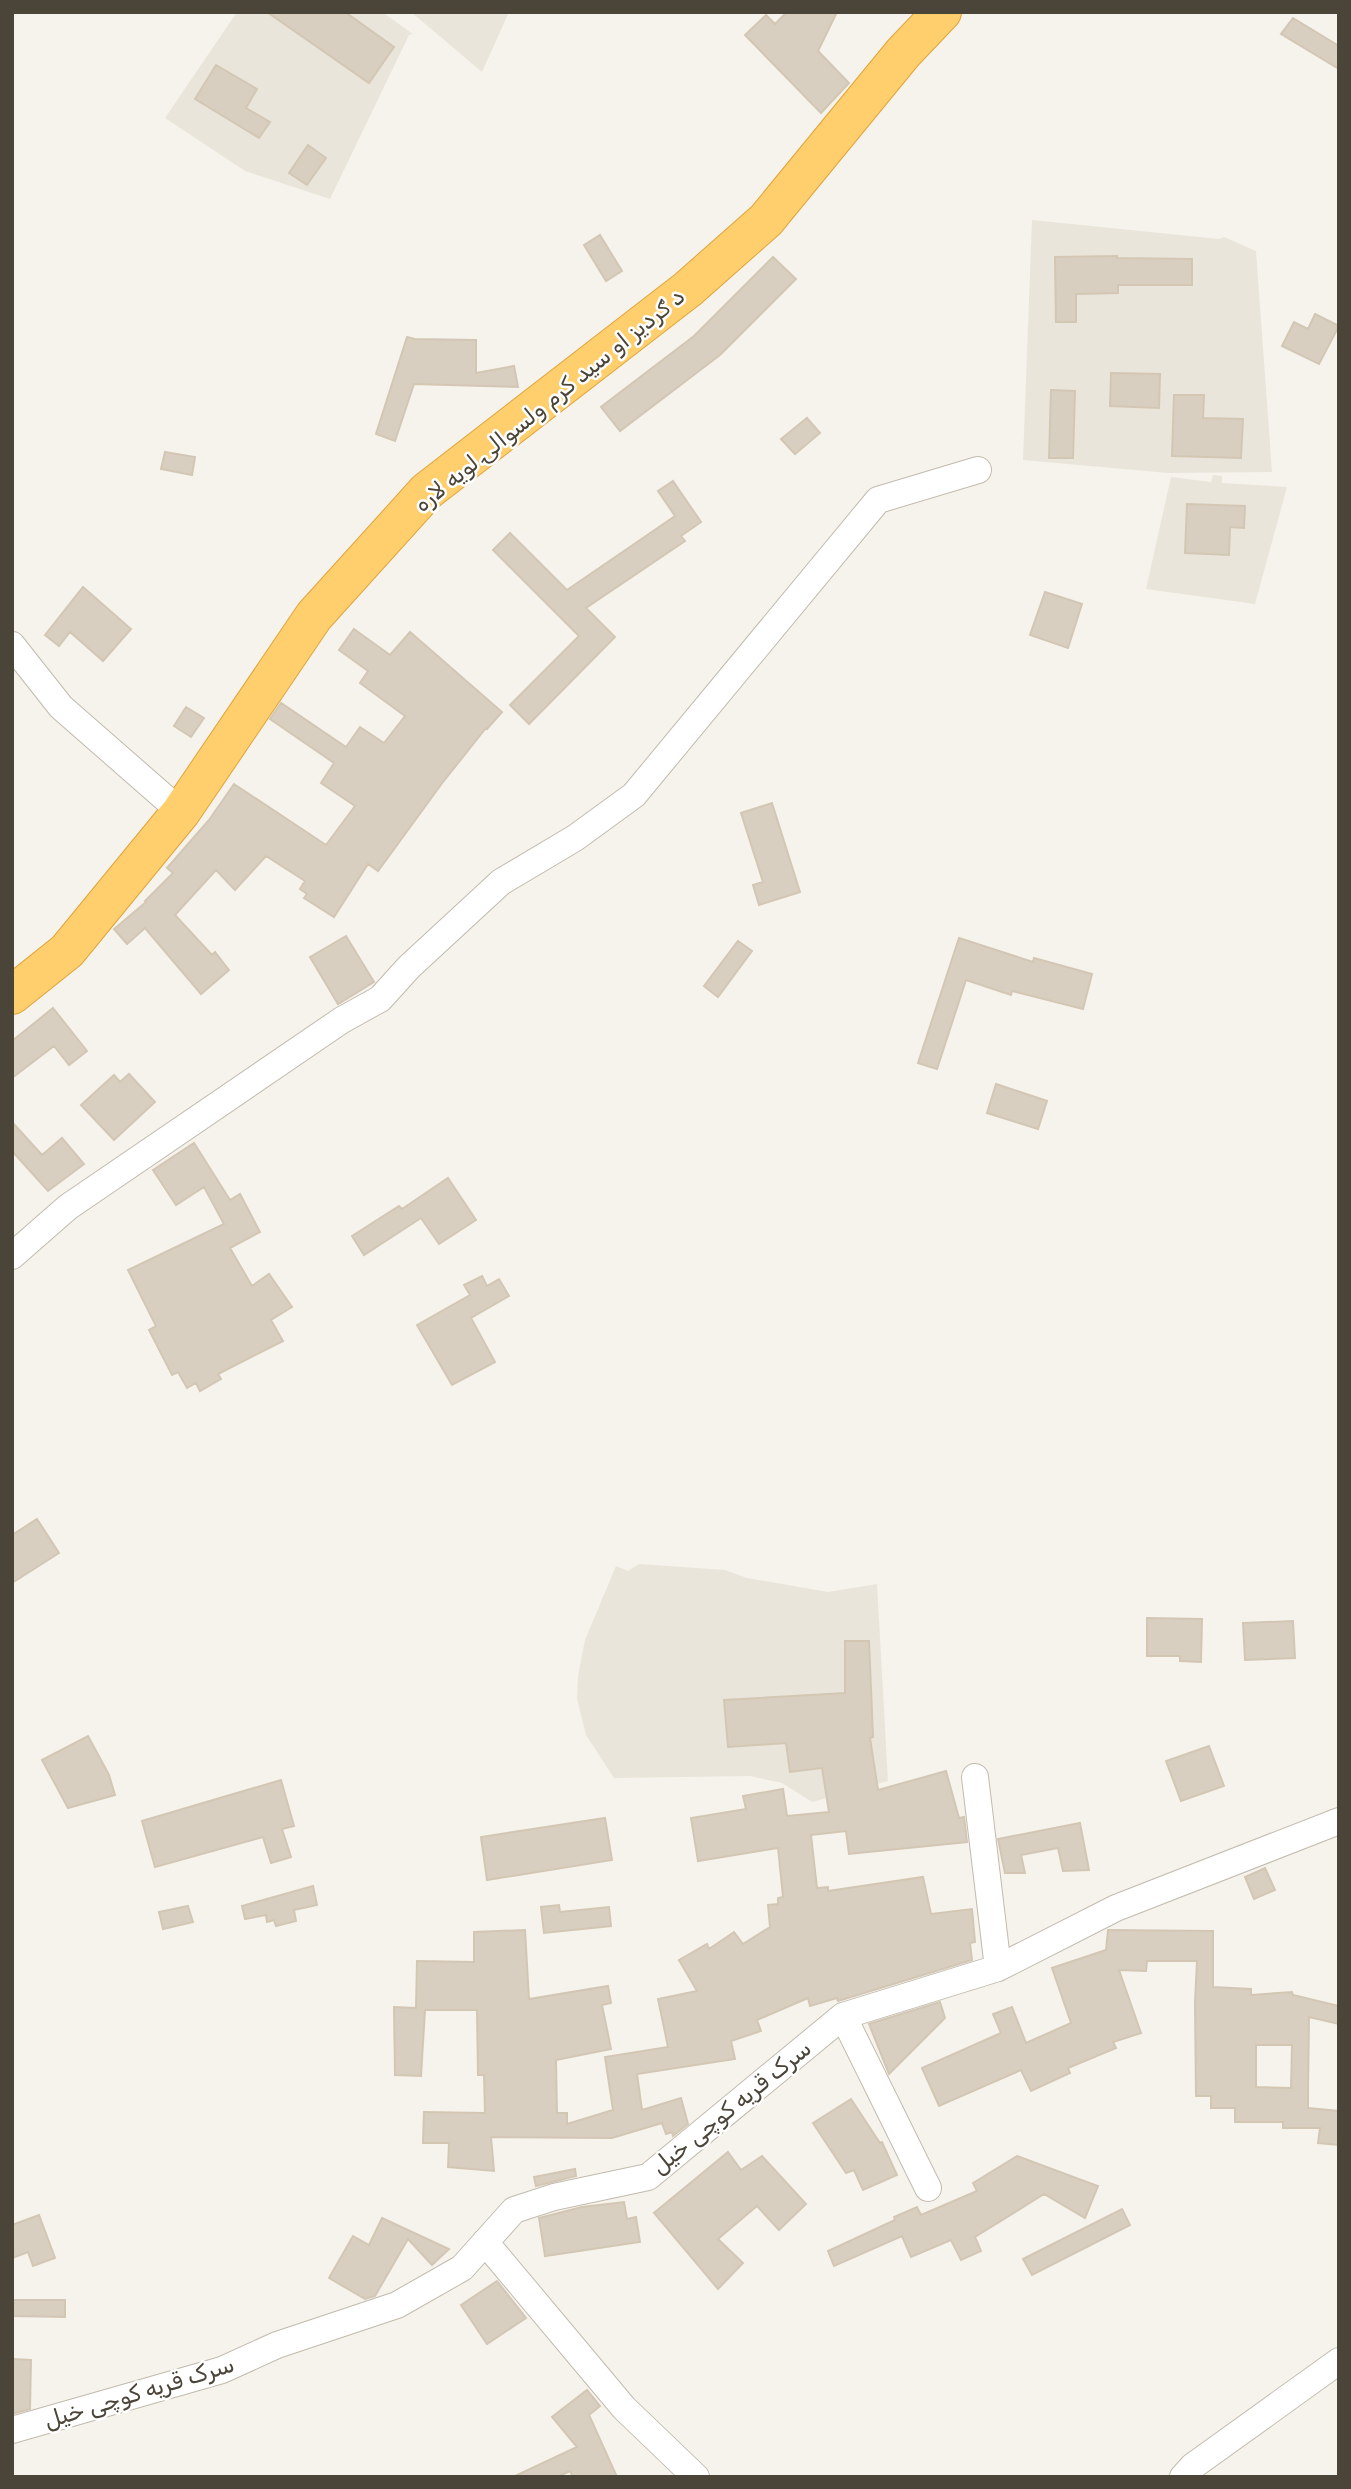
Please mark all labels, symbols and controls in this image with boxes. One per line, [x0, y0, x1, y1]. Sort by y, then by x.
street label: د ګردیز او سید کرم ولسوالۍ لویه لاره [408, 282, 691, 519]
street label: سرک قریه کوچی خیل [645, 2034, 817, 2180]
street label: سرک قریه کوچی خیل [40, 2350, 238, 2434]

